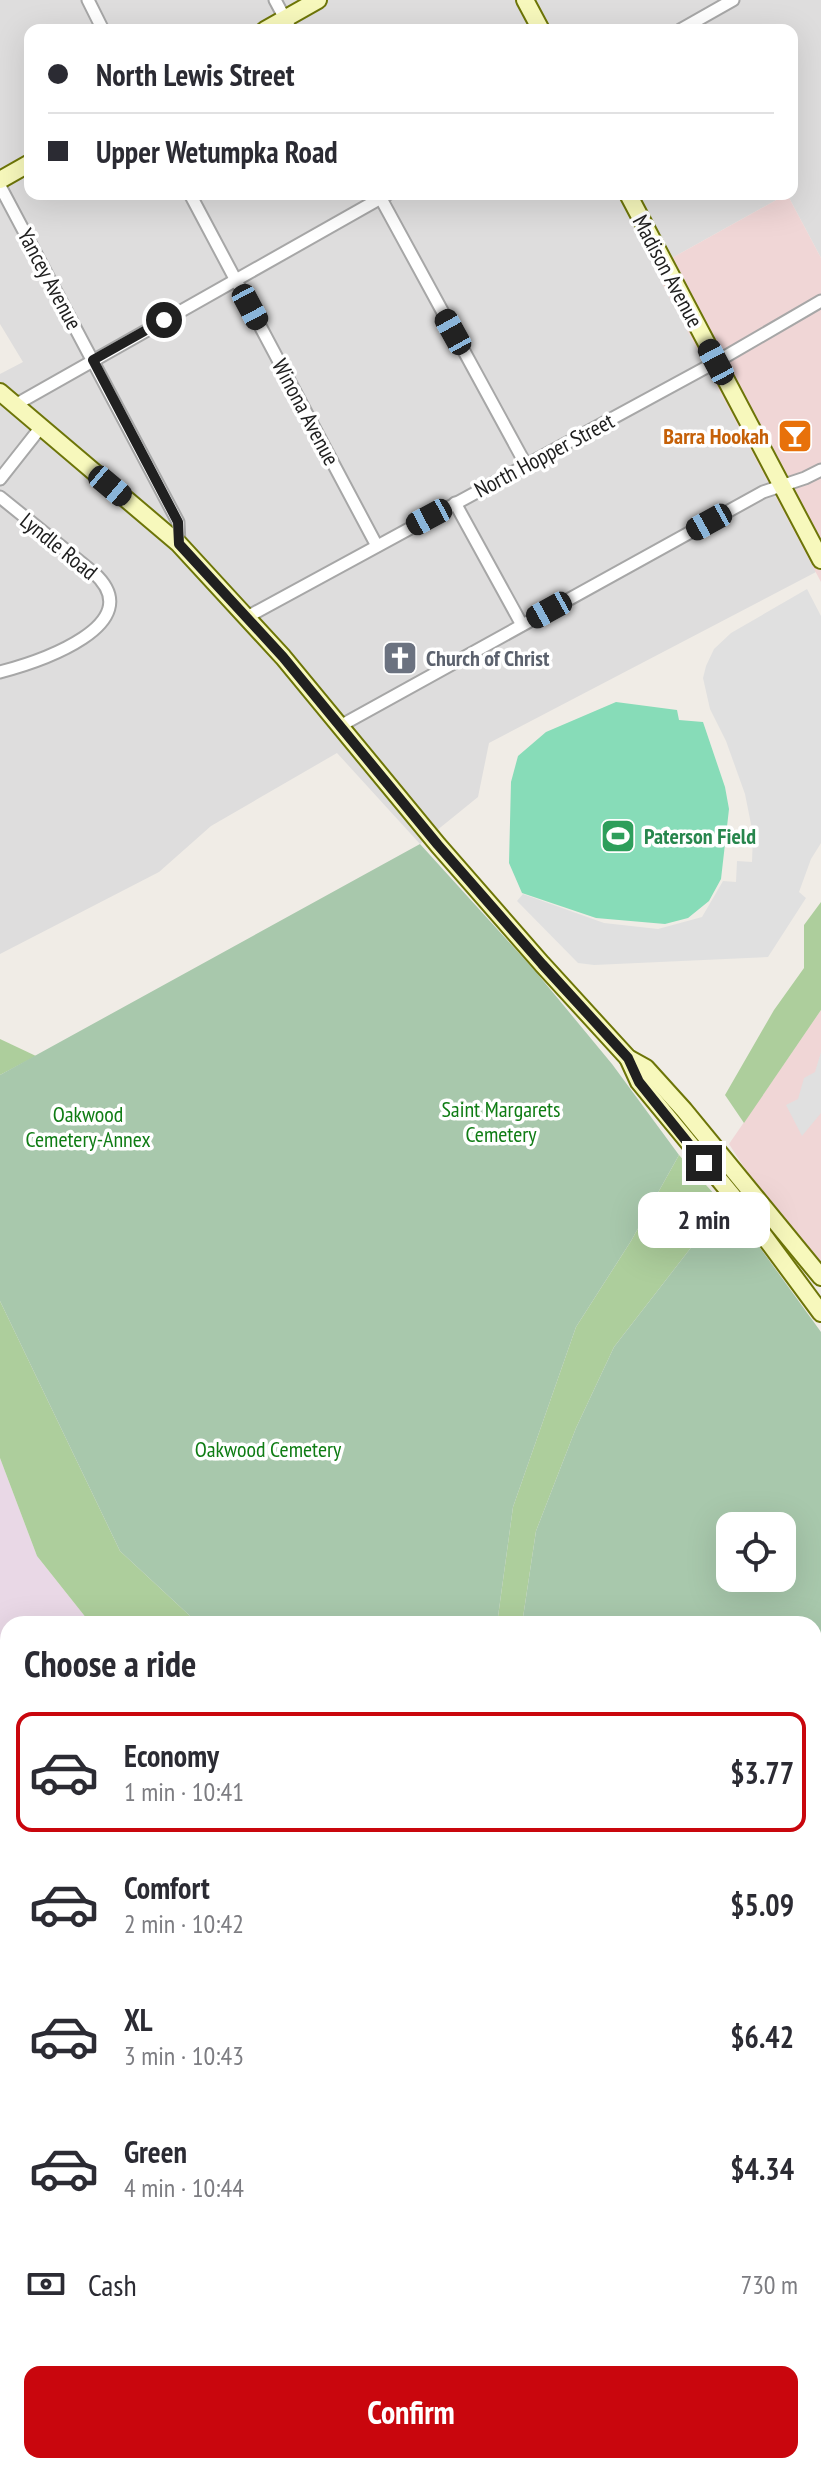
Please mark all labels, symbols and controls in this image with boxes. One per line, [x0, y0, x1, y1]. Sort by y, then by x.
text: North Lewis Street [96, 55, 295, 94]
text: Upper Wetumpka Road [96, 132, 338, 171]
street label: Madison Avenue [627, 210, 709, 332]
street label: Yancey Avenue [12, 224, 88, 334]
car [228, 280, 272, 334]
route start [146, 302, 182, 338]
car [431, 305, 475, 359]
car [694, 335, 738, 389]
street label: Winona Avenue [266, 354, 346, 470]
street label: North Hopper Street [469, 406, 619, 504]
bar icon: Barra Hookah [776, 417, 814, 455]
place label: Barra Hookah [663, 422, 769, 450]
car [84, 461, 136, 511]
car [402, 495, 456, 539]
car [682, 500, 736, 544]
street label: Lyndle Road [15, 506, 103, 586]
car [522, 588, 576, 632]
church icon: Church of Christ [381, 639, 419, 677]
place label: Church of Christ [426, 644, 550, 672]
sports icon: Paterson Field [599, 817, 637, 855]
place label: Paterson Field [644, 822, 756, 850]
park label: Saint Margarets Cemetery [441, 1095, 561, 1148]
park label: Oakwood Cemetery-Annex [26, 1100, 150, 1153]
route end [686, 1145, 722, 1181]
callout: 2 min [638, 1191, 770, 1247]
text: 2 min [678, 1203, 730, 1236]
park label: Oakwood Cemetery [195, 1435, 342, 1463]
map controls [716, 1512, 796, 1592]
button: locate [716, 1512, 796, 1592]
text: Choose a ride [24, 1640, 196, 1687]
icon: car [28, 1736, 100, 1808]
text: Economy [124, 1736, 219, 1775]
text: $3.77 [730, 1753, 794, 1792]
text: 1 min · 10:41 [124, 1775, 244, 1808]
icon: car [28, 1868, 100, 1940]
text: Comfort [124, 1868, 210, 1907]
text: $5.09 [730, 1885, 794, 1924]
text: 2 min · 10:42 [124, 1907, 244, 1940]
icon: car [28, 2000, 100, 2072]
text: XL [124, 2000, 153, 2039]
text: $6.42 [730, 2017, 794, 2056]
text: 3 min · 10:43 [124, 2039, 244, 2072]
icon: car [28, 2132, 100, 2204]
text: Green [124, 2132, 187, 2171]
text: $4.34 [730, 2149, 794, 2188]
text: 4 min · 10:44 [124, 2171, 244, 2204]
icon: cash [24, 2262, 68, 2306]
text: Cash [88, 2265, 137, 2304]
text: 730 m [740, 2268, 798, 2301]
button: Confirm [24, 2366, 798, 2458]

